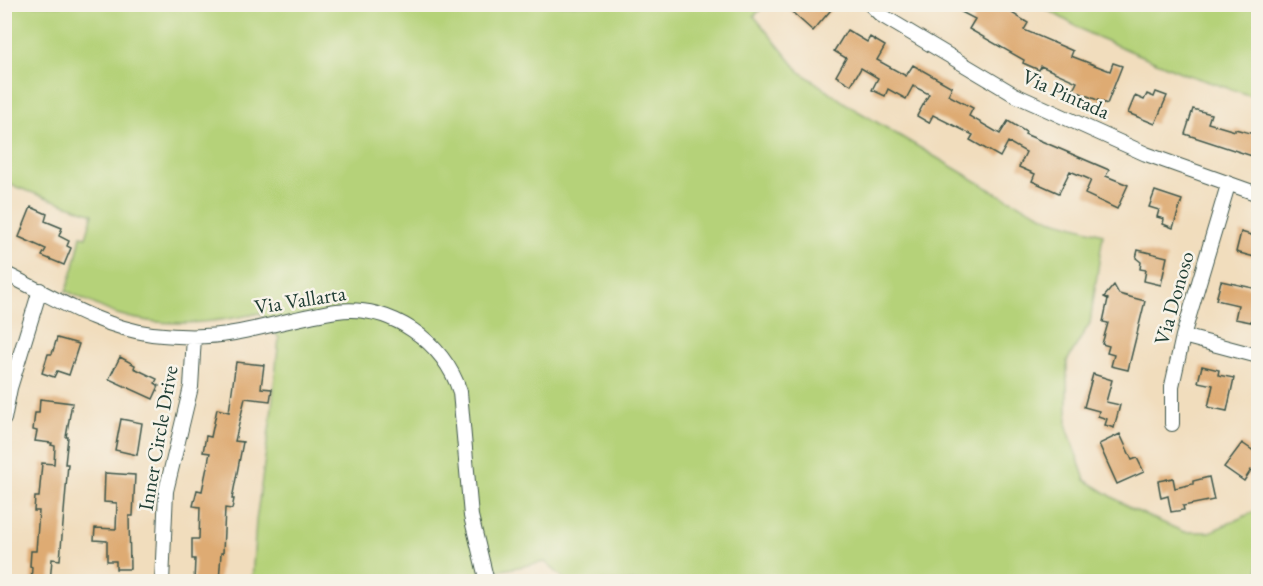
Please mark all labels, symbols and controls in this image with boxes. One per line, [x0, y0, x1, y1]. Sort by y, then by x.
street label: Via Pintada [1018, 62, 1115, 125]
street label: Via Donoso [1147, 248, 1200, 348]
street label: Via Vallarta [252, 279, 348, 320]
street label: Inner Circle Drive [131, 363, 184, 512]

